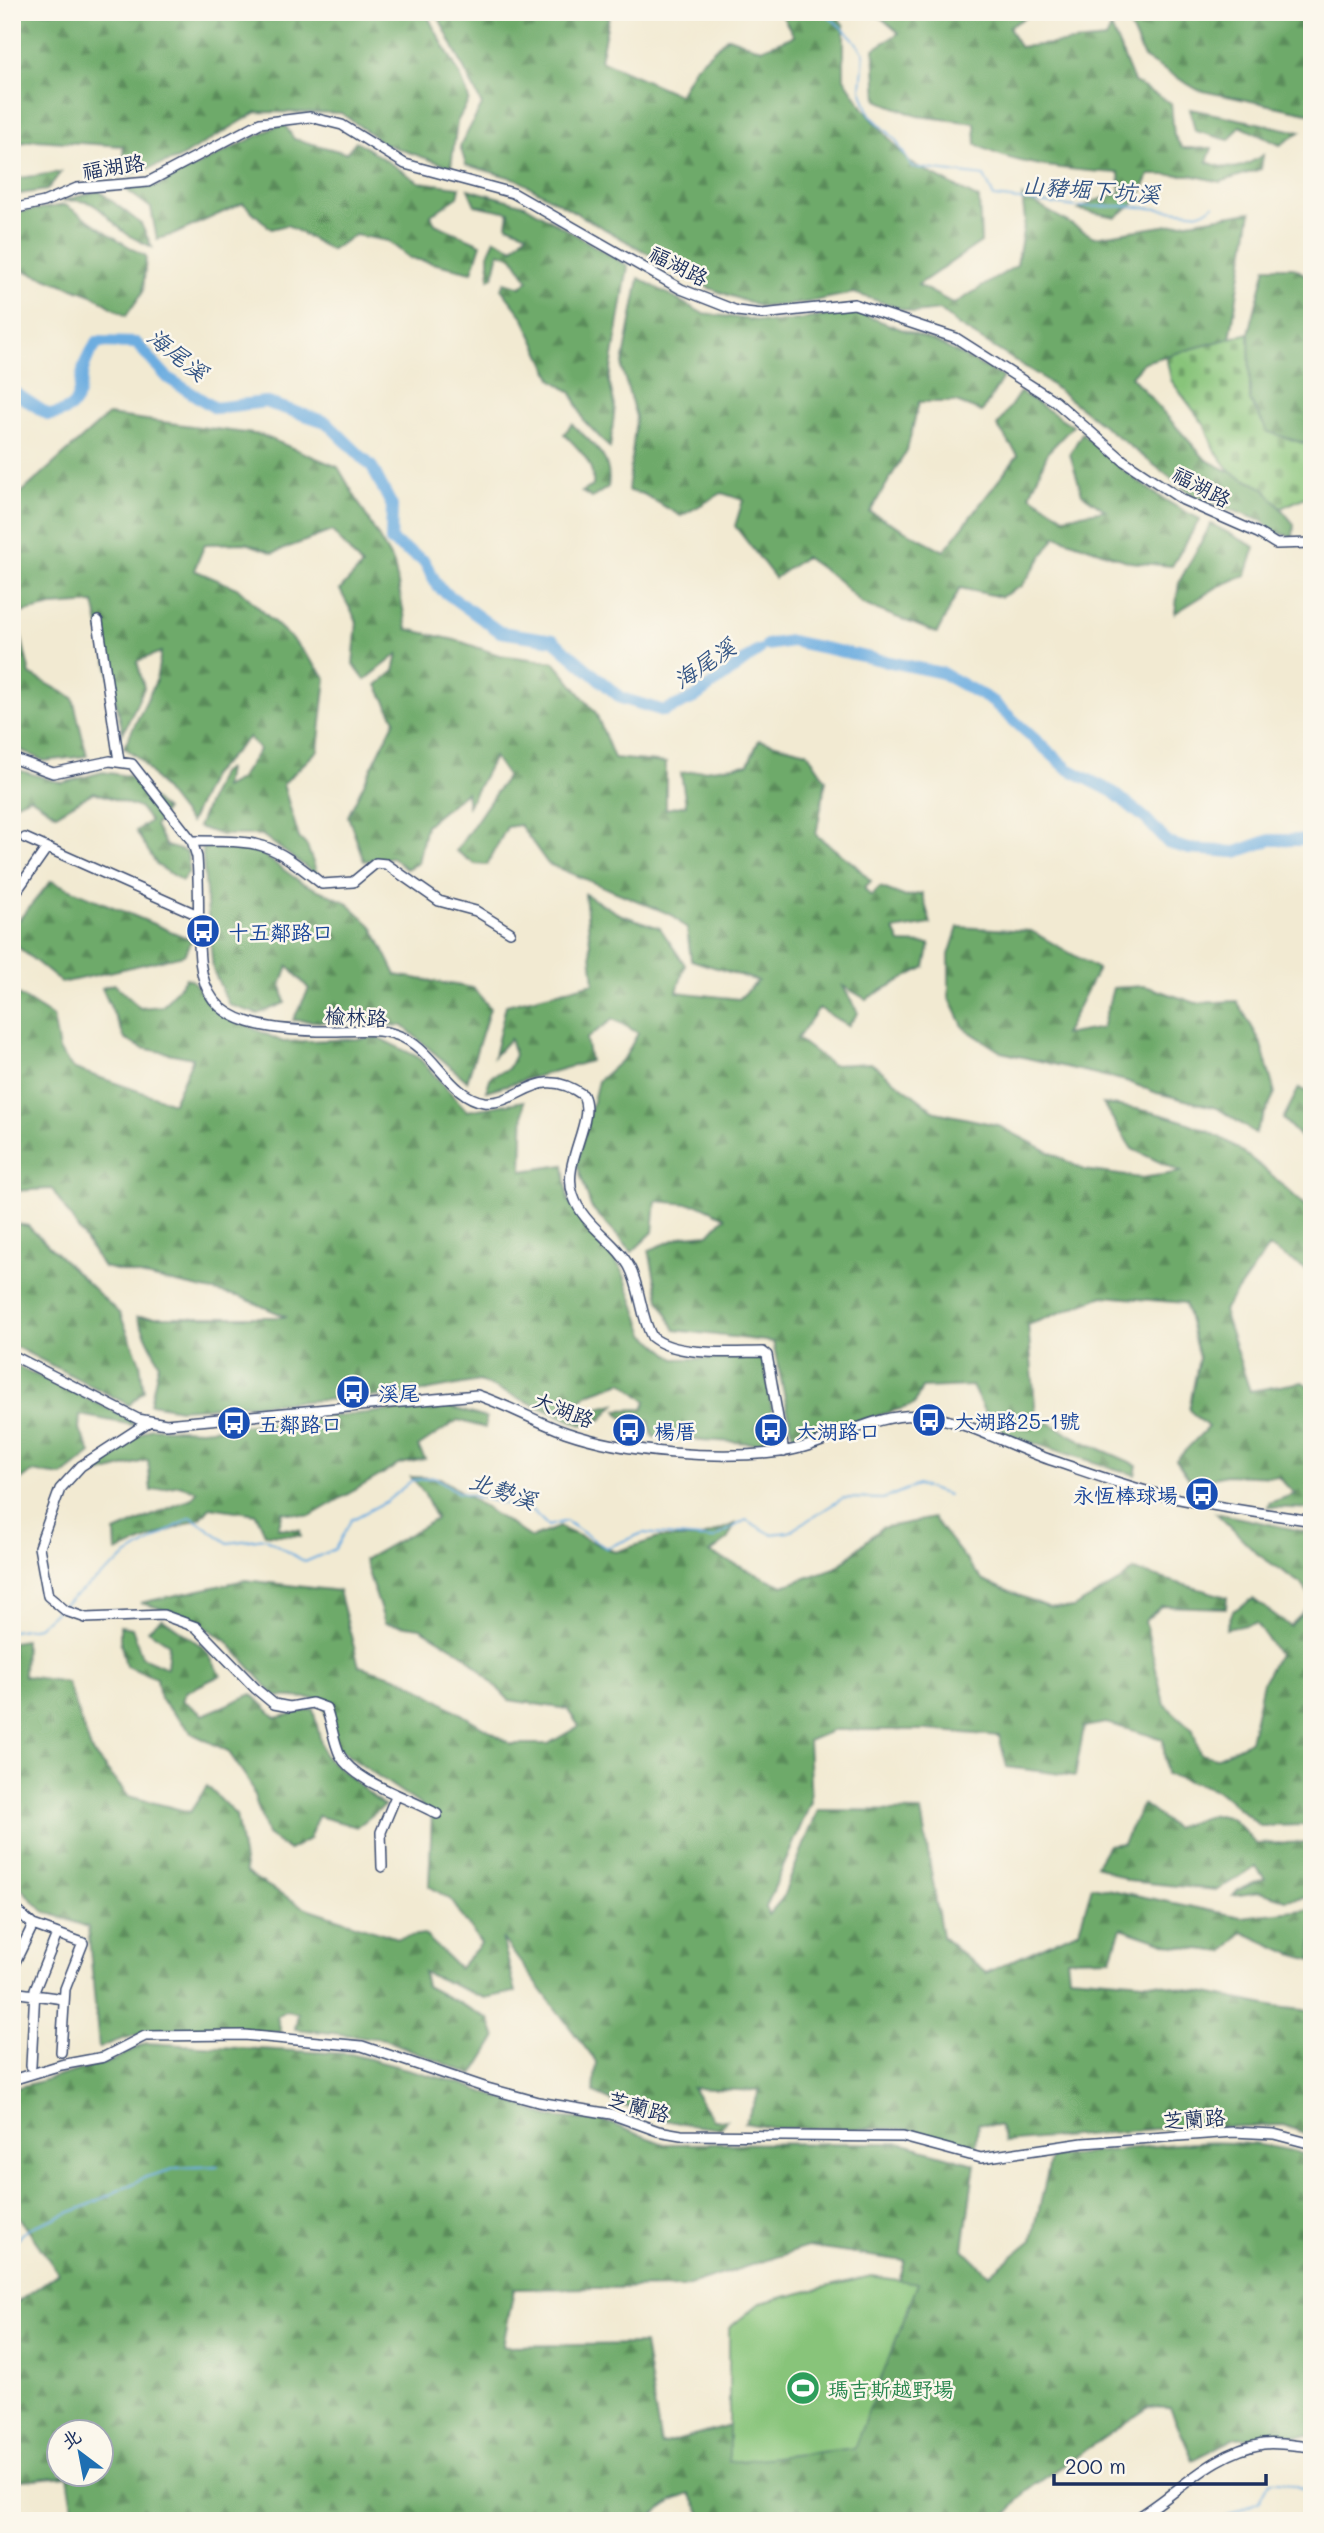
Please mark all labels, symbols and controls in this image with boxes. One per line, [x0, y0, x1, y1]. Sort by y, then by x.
street label: 福湖路 [80, 148, 146, 184]
water label: 山豬堀下坑溪 [1021, 169, 1163, 209]
street label: 福湖路 [645, 239, 713, 291]
water label: 海尾溪 [142, 321, 216, 388]
street label: 福湖路 [1168, 459, 1236, 513]
water label: 海尾溪 [667, 630, 743, 695]
bus stop icon: 十五鄰路口 [184, 912, 222, 950]
place label: 十五鄰路口 [228, 918, 333, 945]
street label: 榆林路 [324, 1001, 388, 1031]
bus stop icon: 溪尾 [334, 1373, 372, 1411]
place label: 溪尾 [378, 1379, 420, 1406]
street label: 大湖路 [530, 1385, 598, 1433]
bus stop icon: 大湖路25-1號 [910, 1401, 948, 1439]
bus stop icon: 五鄰路口 [215, 1404, 253, 1442]
place label: 大湖路25-1號 [954, 1407, 1080, 1434]
place label: 五鄰路口 [258, 1410, 342, 1437]
bus stop icon: 楊厝 [610, 1411, 648, 1449]
bus stop icon: 大湖路口 [752, 1411, 790, 1449]
place label: 楊厝 [654, 1417, 696, 1444]
place label: 大湖路口 [796, 1417, 880, 1444]
water label: 北勢溪 [465, 1465, 542, 1516]
bus stop icon: 永恆棒球場 [1183, 1475, 1221, 1513]
place label: 永恆棒球場 [1073, 1481, 1178, 1508]
street label: 芝蘭路 [605, 2085, 673, 2127]
street label: 芝蘭路 [1162, 2102, 1226, 2134]
sports icon: 瑪吉斯越野場 [784, 2369, 822, 2407]
place label: 瑪吉斯越野場 [828, 2375, 954, 2402]
north arrow [46, 2418, 116, 2488]
text: 北 [56, 2423, 85, 2454]
scale bar [1054, 2442, 1266, 2486]
text: 200 m [1065, 2452, 1126, 2479]

